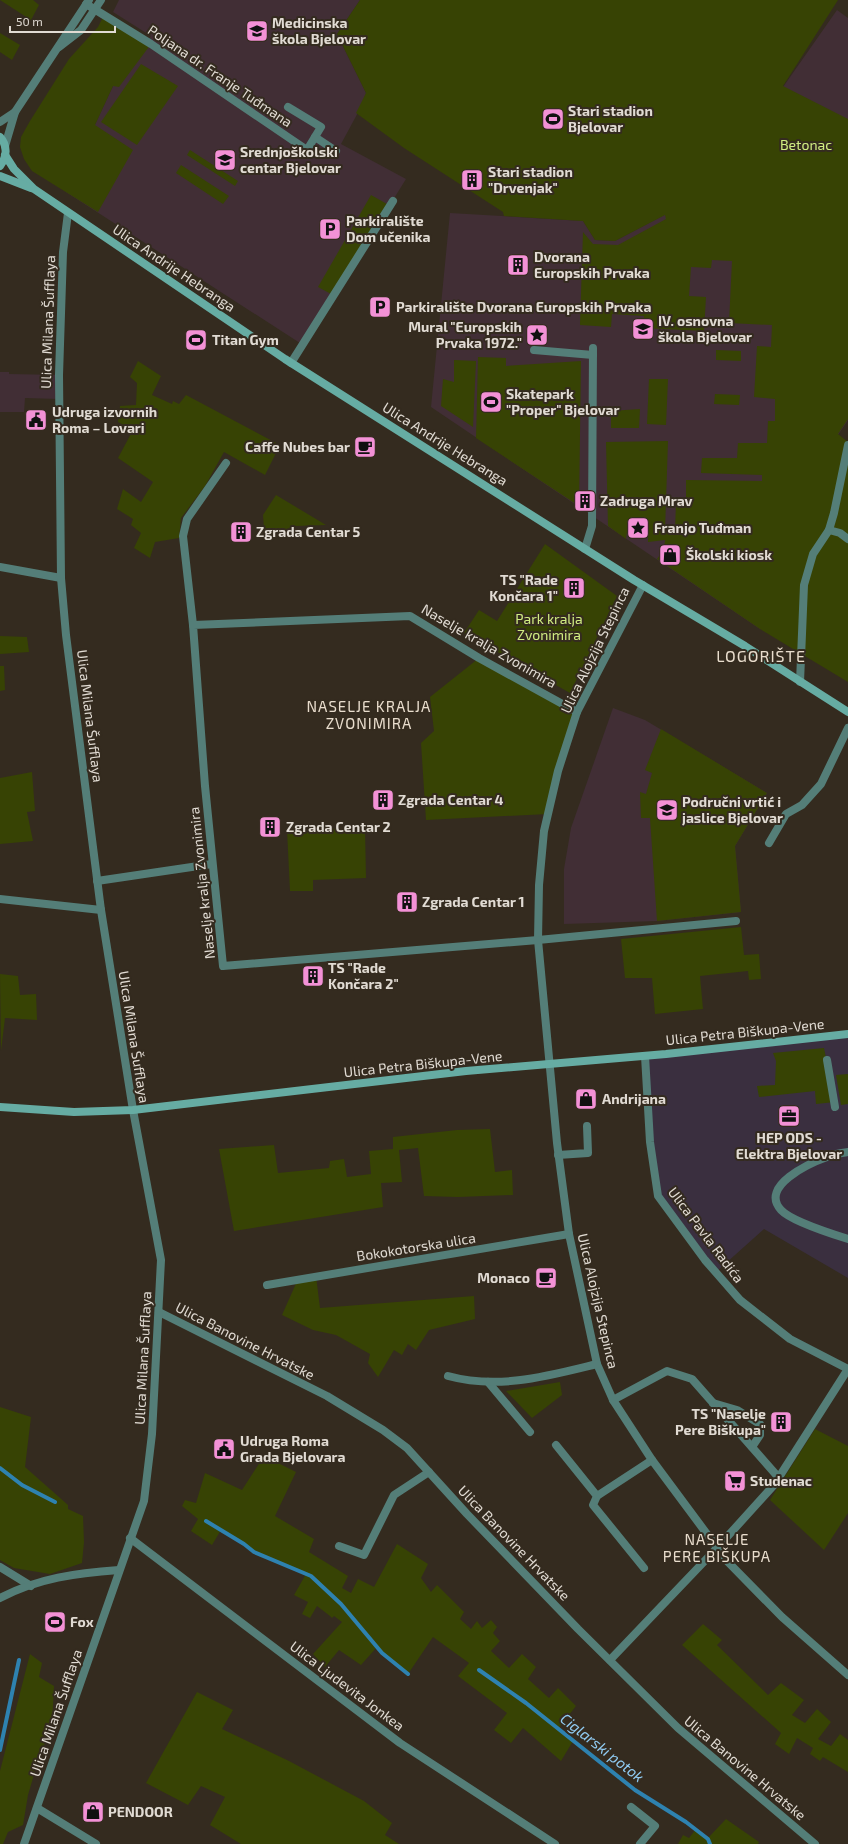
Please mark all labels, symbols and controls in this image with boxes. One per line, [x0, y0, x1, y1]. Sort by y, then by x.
scale bar [10, 8, 115, 34]
text: 50 m [16, 14, 43, 28]
place label: Medicinska škola Bjelovar [272, 14, 366, 47]
school or university icon: Medicinska škola Bjelovar [244, 18, 270, 44]
street label: Poljana dr. Franje Tuđmana [145, 21, 296, 130]
place label: Stari stadion Bjelovar [568, 102, 653, 135]
sports icon: Stari stadion Bjelovar [540, 106, 566, 132]
park label: Betonac [780, 136, 832, 153]
place label: Srednjoškolski centar Bjelovar [240, 143, 341, 176]
school or university icon: Srednjoškolski centar Bjelovar [212, 147, 238, 173]
place label: Stari stadion "Drvenjak" [488, 163, 573, 196]
building icon: Stari stadion "Drvenjak" [459, 167, 485, 193]
place label: Parkiralište Dom učenika [346, 212, 431, 245]
parking icon: Parkiralište Dom učenika [317, 216, 343, 242]
street label: Ulica Andrije Hebranga [110, 220, 239, 315]
place label: Dvorana Europskih Prvaka [534, 248, 650, 281]
building icon: Dvorana Europskih Prvaka [505, 252, 531, 278]
street label: Ulica Milana Šufflaya [37, 255, 58, 389]
parking icon: Parkiralište Dvorana Europskih Prvaka [367, 294, 393, 320]
place label: Parkiralište Dvorana Europskih Prvaka [396, 298, 651, 315]
place label: IV. osnovna škola Bjelovar [658, 312, 752, 345]
school or university icon: IV. osnovna škola Bjelovar [630, 316, 656, 342]
place label: Mural "Europskih Prvaka 1972." [408, 318, 522, 351]
place icon: Mural "Europskih Prvaka 1972." [524, 322, 550, 348]
sports icon: Titan Gym [183, 327, 209, 353]
place label: Titan Gym [212, 331, 279, 348]
place label: Skatepark "Proper" Bjelovar [506, 385, 620, 418]
sports icon: Skatepark "Proper" Bjelovar [478, 389, 504, 415]
street label: Ulica Andrije Hebranga [380, 398, 511, 489]
place label: Udruga izvornih Roma – Lovari [52, 403, 157, 436]
public building icon: Udruga izvornih Roma – Lovari [23, 407, 49, 433]
cafe icon: Caffe Nubes bar [352, 434, 378, 460]
place label: Caffe Nubes bar [245, 438, 350, 455]
building icon: Zadruga Mrav [572, 488, 598, 514]
place label: Zadruga Mrav [600, 492, 693, 509]
place icon: Franjo Tuđman [625, 515, 651, 541]
building icon: Zgrada Centar 5 [228, 519, 254, 545]
place label: Franjo Tuđman [654, 519, 751, 536]
place label: Zgrada Centar 5 [256, 523, 361, 540]
shop icon: Školski kiosk [657, 542, 683, 568]
place label: Školski kiosk [686, 546, 772, 563]
place label: TS "Rade Končara 1" [489, 571, 558, 604]
building icon: TS "Rade Končara 1" [561, 575, 587, 601]
street label: Ulica Alojzija Stepinca [557, 584, 633, 716]
street label: Naselje kralja Zvonimira [419, 600, 560, 691]
park label: Park kralja Zvonimira [515, 610, 583, 643]
district label: LOGORIŠTE [716, 646, 806, 665]
street label: Ulica Milana Šufflaya [74, 649, 107, 783]
district label: NASELJE KRALJA ZVONIMIRA [307, 697, 431, 732]
building icon: Zgrada Centar 4 [370, 787, 396, 813]
place label: Zgrada Centar 4 [398, 791, 504, 808]
place label: Područni vrtić i jaslice Bjelovar [682, 793, 783, 826]
school or university icon: Područni vrtić i jaslice Bjelovar [654, 797, 680, 823]
street label: Naselje kralja Zvonimira [185, 806, 218, 960]
building icon: Zgrada Centar 2 [257, 814, 283, 840]
place label: Zgrada Centar 2 [286, 818, 391, 835]
building icon: Zgrada Centar 1 [394, 889, 420, 915]
place label: Zgrada Centar 1 [422, 893, 525, 910]
place label: TS "Rade Končara 2" [328, 959, 399, 992]
building icon: TS "Rade Končara 2" [300, 963, 326, 989]
street label: Ulica Milana Šufflaya [116, 970, 153, 1104]
street label: Ulica Petra Biškupa-Vene [665, 1015, 825, 1048]
street label: Ulica Petra Biškupa-Vene [343, 1047, 503, 1080]
shop icon: Andrijana [573, 1086, 599, 1112]
place label: Andrijana [602, 1090, 666, 1107]
office icon: HEP ODS - Elektra Bjelovar [776, 1103, 802, 1129]
place label: HEP ODS - Elektra Bjelovar [736, 1129, 842, 1162]
street label: Ulica Pavla Radića [665, 1184, 748, 1286]
street label: Bokokotorska ulica [355, 1229, 477, 1264]
street label: Ulica Alojzija Stepinca [575, 1232, 622, 1370]
cafe icon: Monaco [533, 1265, 559, 1291]
place label: Monaco [477, 1269, 530, 1286]
street label: Ulica Milana Šufflaya [131, 1291, 154, 1425]
street label: Ulica Banovine Hrvatske [173, 1298, 317, 1383]
place label: TS "Naselje Pere Biškupa" [675, 1405, 766, 1438]
building icon: TS "Naselje Pere Biškupa" [768, 1409, 794, 1435]
place label: Udruga Roma Grada Bjelovara [240, 1432, 346, 1465]
public building icon: Udruga Roma Grada Bjelovara [211, 1436, 237, 1462]
supermarket icon: Studenac [722, 1468, 748, 1494]
place label: Studenac [750, 1472, 812, 1489]
street label: Ulica Banovine Hrvatske [455, 1482, 574, 1604]
district label: NASELJE PERE BIŠKUPA [663, 1530, 771, 1565]
sports icon: Fox [42, 1609, 68, 1635]
place label: Fox [70, 1613, 94, 1630]
street label: Ulica Ljudevita Jonkea [287, 1637, 408, 1734]
street label: Ulica Milana Šufflaya [26, 1647, 85, 1779]
water label: Ciglarski potok [557, 1709, 648, 1786]
street label: Ulica Banovine Hrvatske [681, 1712, 810, 1823]
shop icon: PENDOOR [80, 1799, 106, 1825]
place label: PENDOOR [108, 1803, 173, 1820]

